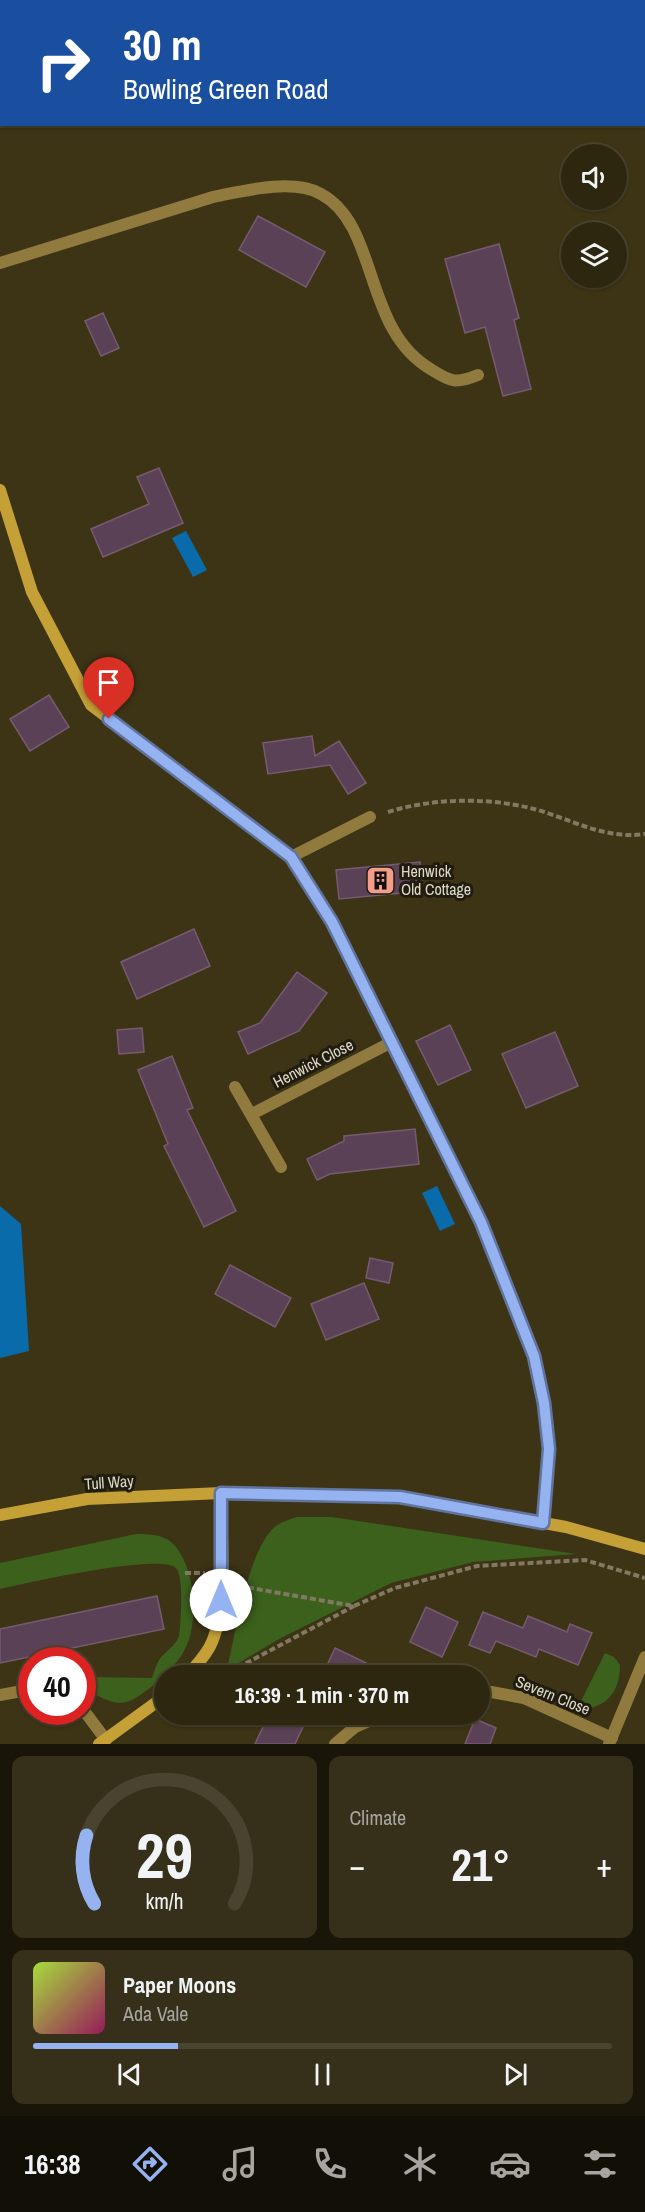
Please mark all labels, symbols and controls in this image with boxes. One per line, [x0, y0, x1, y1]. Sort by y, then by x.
text: 30 m [123, 17, 202, 73]
icon: right [24, 24, 102, 102]
text: Bowling Green Road [123, 71, 329, 107]
map controls [561, 144, 627, 288]
button: sound [561, 144, 627, 210]
button: layers [561, 222, 627, 288]
pin [83, 657, 134, 719]
icon: arrive [92, 666, 125, 699]
place label: Henwick Old Cottage [401, 860, 471, 900]
building icon: Henwick Old Cottage [364, 864, 396, 896]
street label: Henwick Close [269, 1033, 357, 1093]
street label: Tull Way [84, 1469, 135, 1495]
position arrow [189, 1568, 253, 1632]
speed limit sign: 40 [18, 1647, 96, 1725]
street label: Severn Close [512, 1670, 594, 1720]
text: 16:39 · 1 min · 370 m [235, 1680, 409, 1710]
text: Climate [350, 1804, 406, 1831]
text: 29 [136, 1813, 193, 1897]
text: 21° [451, 1834, 510, 1895]
text: − [350, 1843, 365, 1887]
text: + [596, 1843, 612, 1887]
text: km/h [145, 1887, 183, 1916]
text: Paper Moons [123, 1970, 236, 2000]
text: Ada Vale [123, 2000, 188, 2027]
icon: previous [113, 2058, 146, 2091]
icon: pause [306, 2058, 339, 2091]
icon: next [499, 2058, 532, 2091]
icon: directions [129, 2143, 171, 2185]
icon: music [219, 2143, 261, 2185]
icon: phone [309, 2143, 351, 2185]
icon: climate [399, 2143, 441, 2185]
icon: car [489, 2143, 531, 2185]
icon: filters [579, 2143, 621, 2185]
text: 16:38 [24, 2146, 81, 2182]

